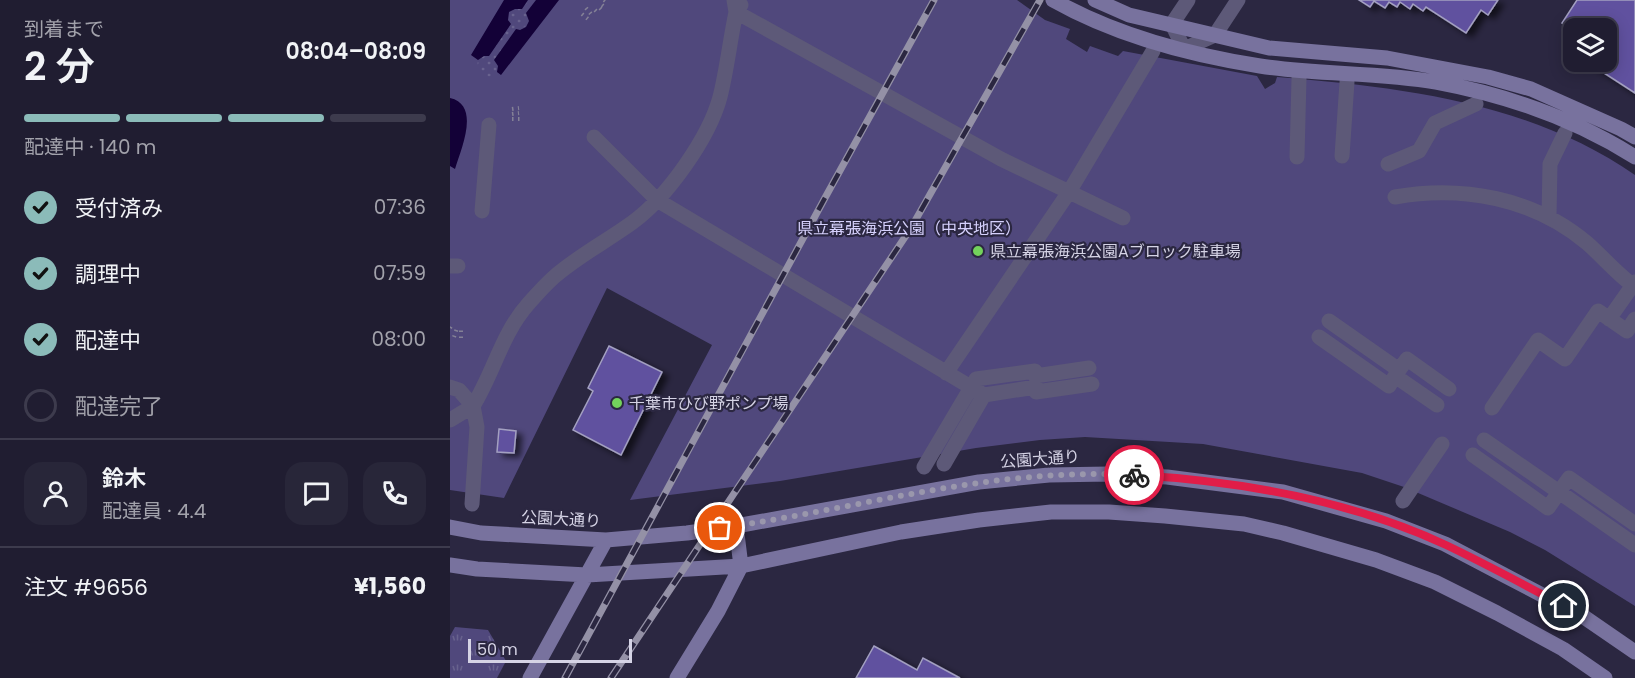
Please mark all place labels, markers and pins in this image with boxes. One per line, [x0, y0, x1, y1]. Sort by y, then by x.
place label: 県立幕張海浜公園Aブロック駐車場 [990, 240, 1241, 263]
marker: 県立幕張海浜公園Aブロック駐車場 [971, 244, 985, 258]
place label: 千葉市ひび野ポンプ場 [629, 392, 789, 415]
marker: 千葉市ひび野ポンプ場 [610, 396, 624, 410]
pin [694, 502, 745, 553]
pin [1538, 580, 1589, 631]

